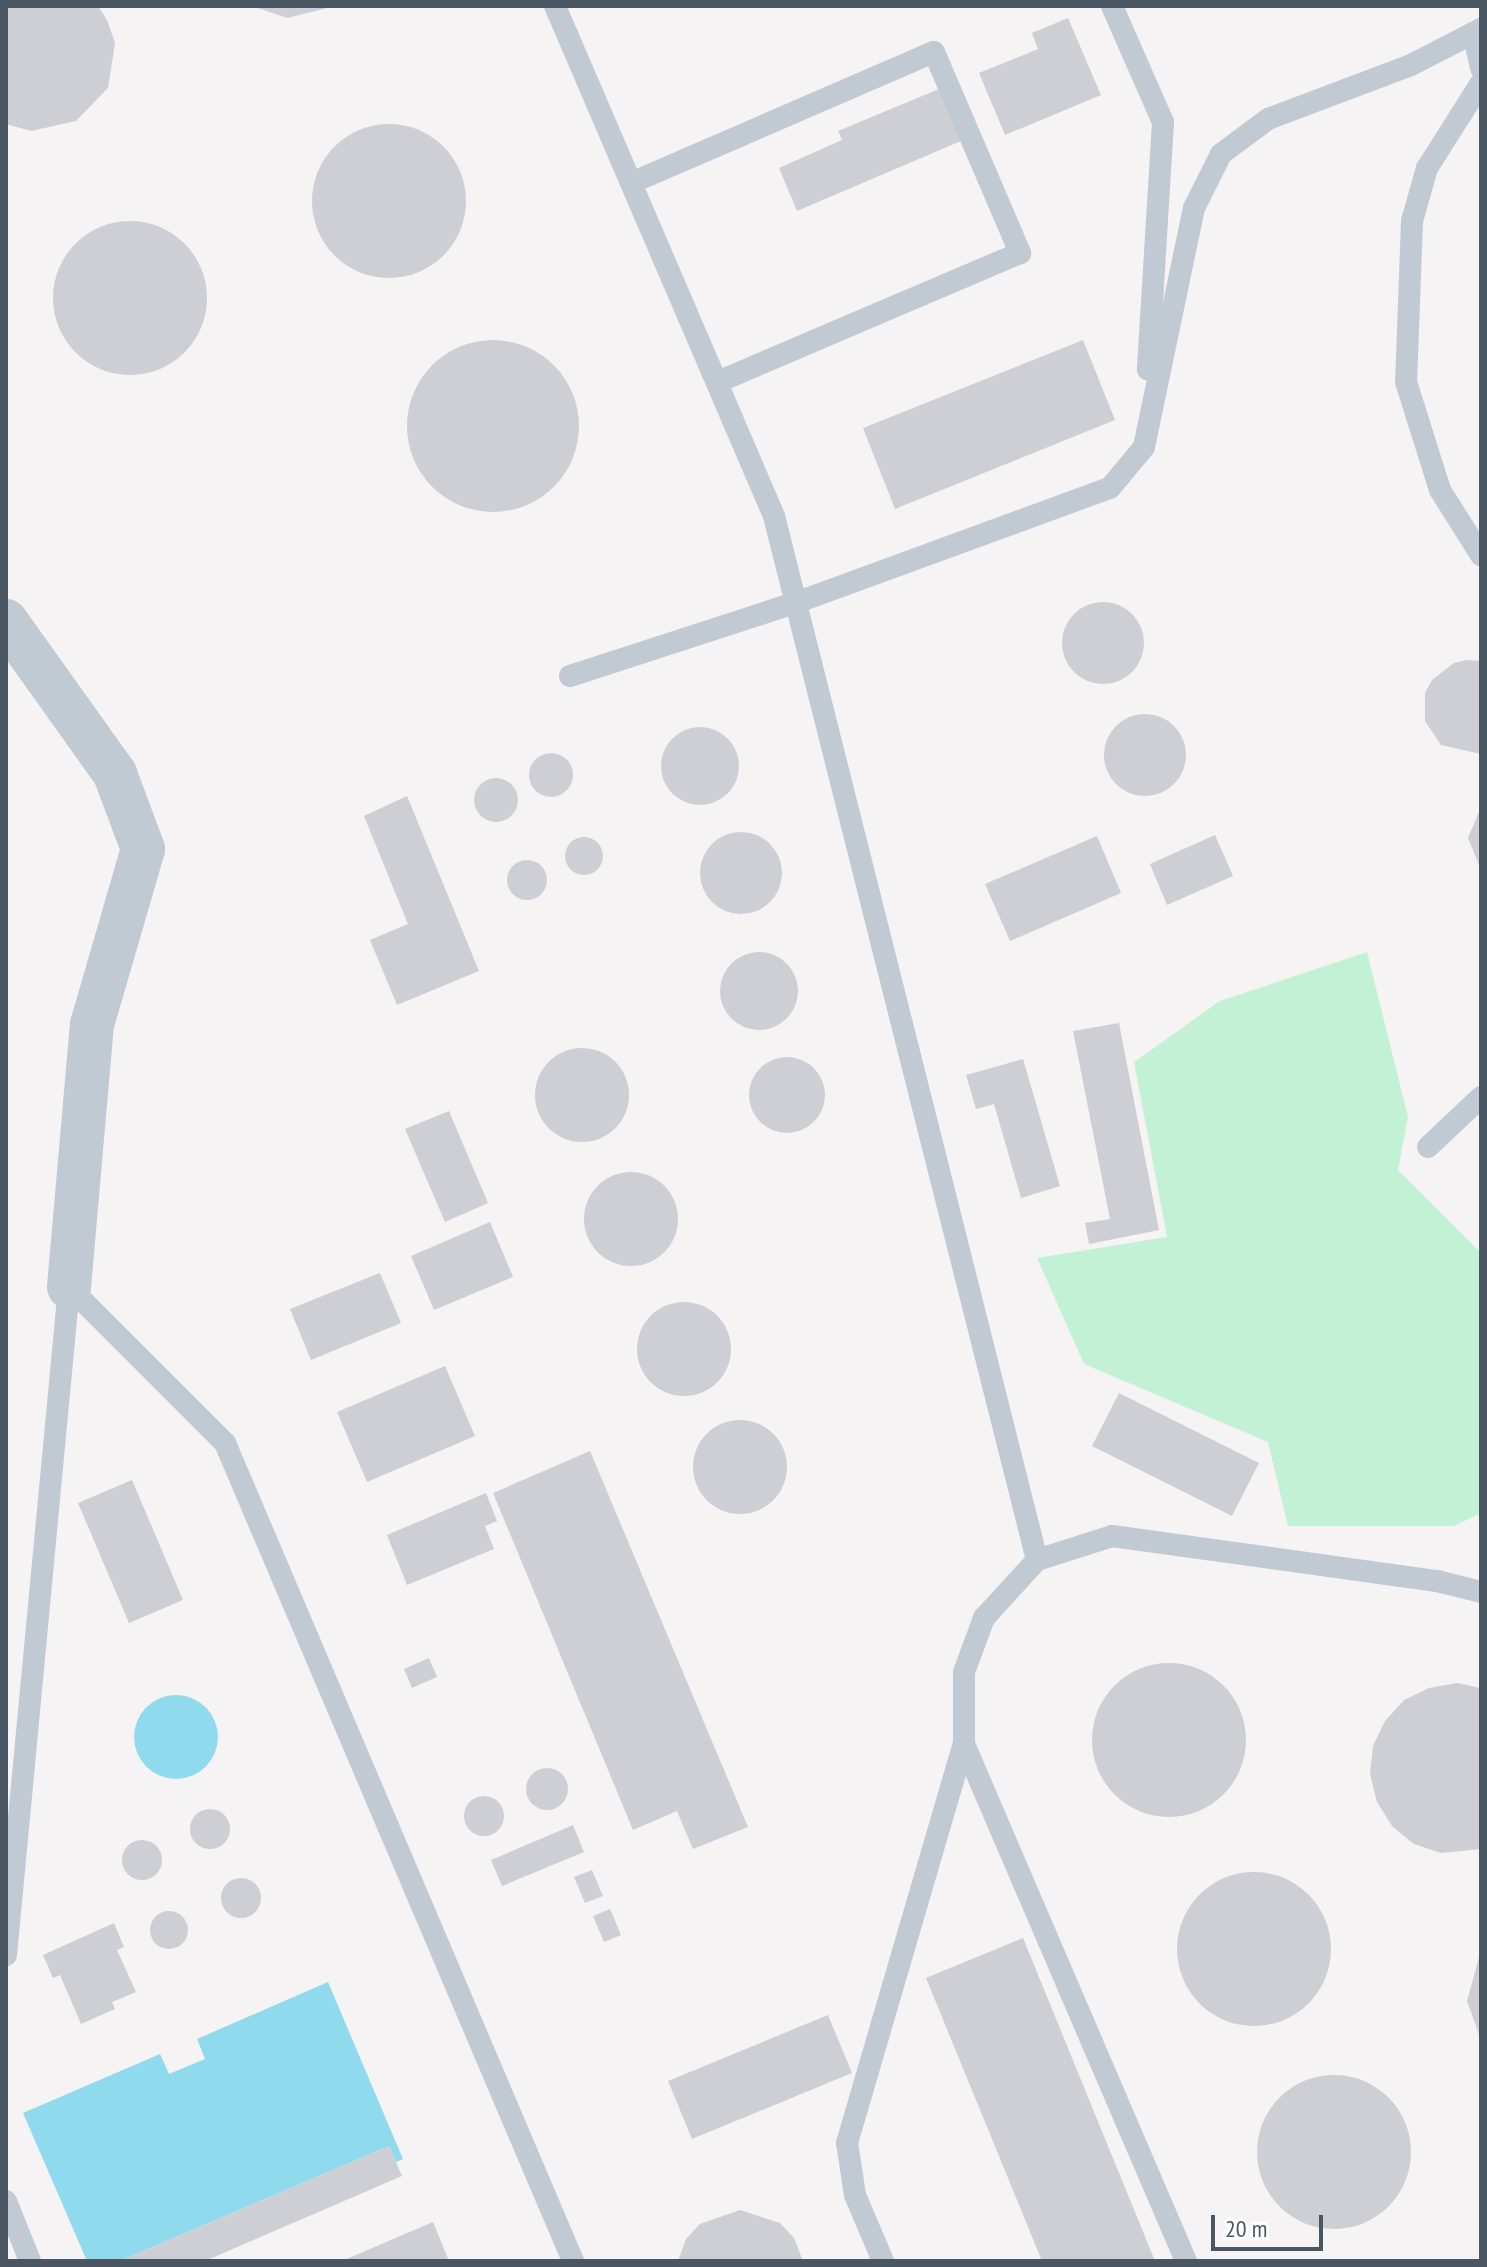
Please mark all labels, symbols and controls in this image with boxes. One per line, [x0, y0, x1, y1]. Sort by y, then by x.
scale bar [1215, 2199, 1327, 2249]
text: 20 m [1225, 2213, 1267, 2244]

